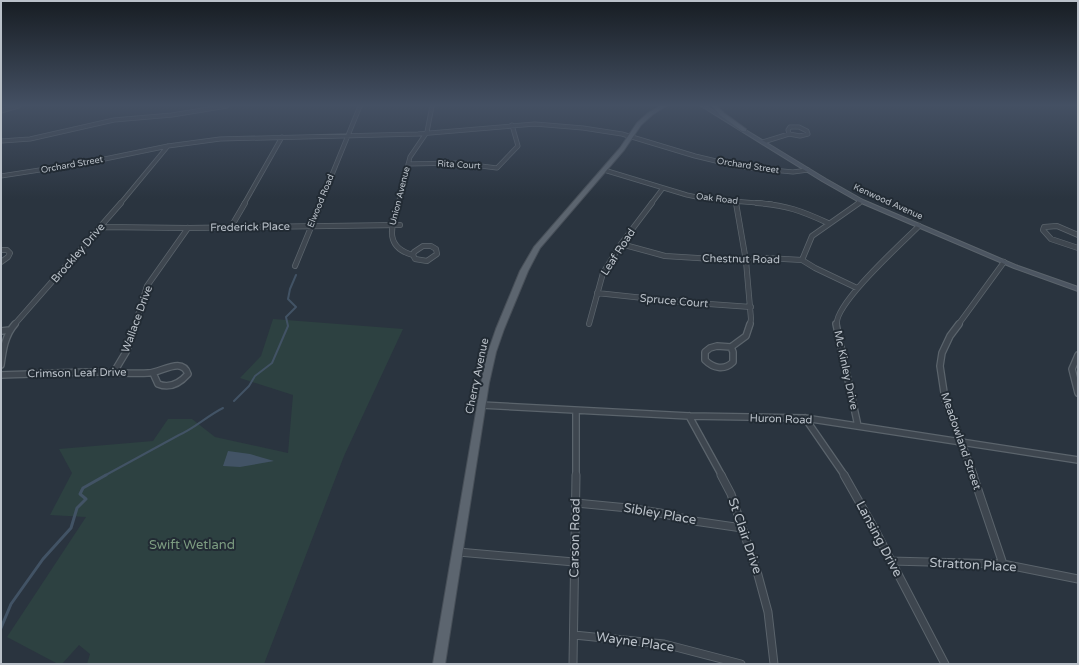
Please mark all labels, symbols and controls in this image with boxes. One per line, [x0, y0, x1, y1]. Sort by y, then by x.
street label: Orchard Street [40, 154, 104, 176]
street label: Orchard Street [716, 156, 780, 176]
street label: Rita Court [437, 158, 482, 172]
street label: Union Avenue [387, 166, 413, 226]
street label: Elwood Road [305, 173, 337, 229]
street label: Kenwood Avenue [852, 182, 924, 222]
street label: Oak Road [695, 191, 739, 207]
street label: Brockley Drive [49, 220, 107, 286]
street label: Frederick Place [210, 220, 290, 234]
street label: Leaf Road [598, 226, 638, 278]
street label: Chestnut Road [702, 252, 780, 266]
street label: Wallace Drive [119, 284, 155, 354]
street label: Spruce Court [639, 292, 709, 310]
street label: Mc Kinley Drive [831, 329, 861, 411]
street label: Cherry Avenue [463, 337, 491, 415]
street label: Crimson Leaf Drive [27, 366, 127, 380]
street label: Meadowland Street [938, 391, 984, 491]
street label: Huron Road [749, 411, 813, 427]
street label: St Clair Drive [725, 496, 765, 576]
street label: Carson Road [566, 498, 584, 578]
street label: Lansing Drive [852, 498, 906, 580]
street label: Sibley Place [622, 500, 698, 528]
park label: Swift Wetland [149, 537, 235, 553]
street label: Stratton Place [929, 555, 1017, 575]
street label: Wayne Place [595, 629, 675, 655]

